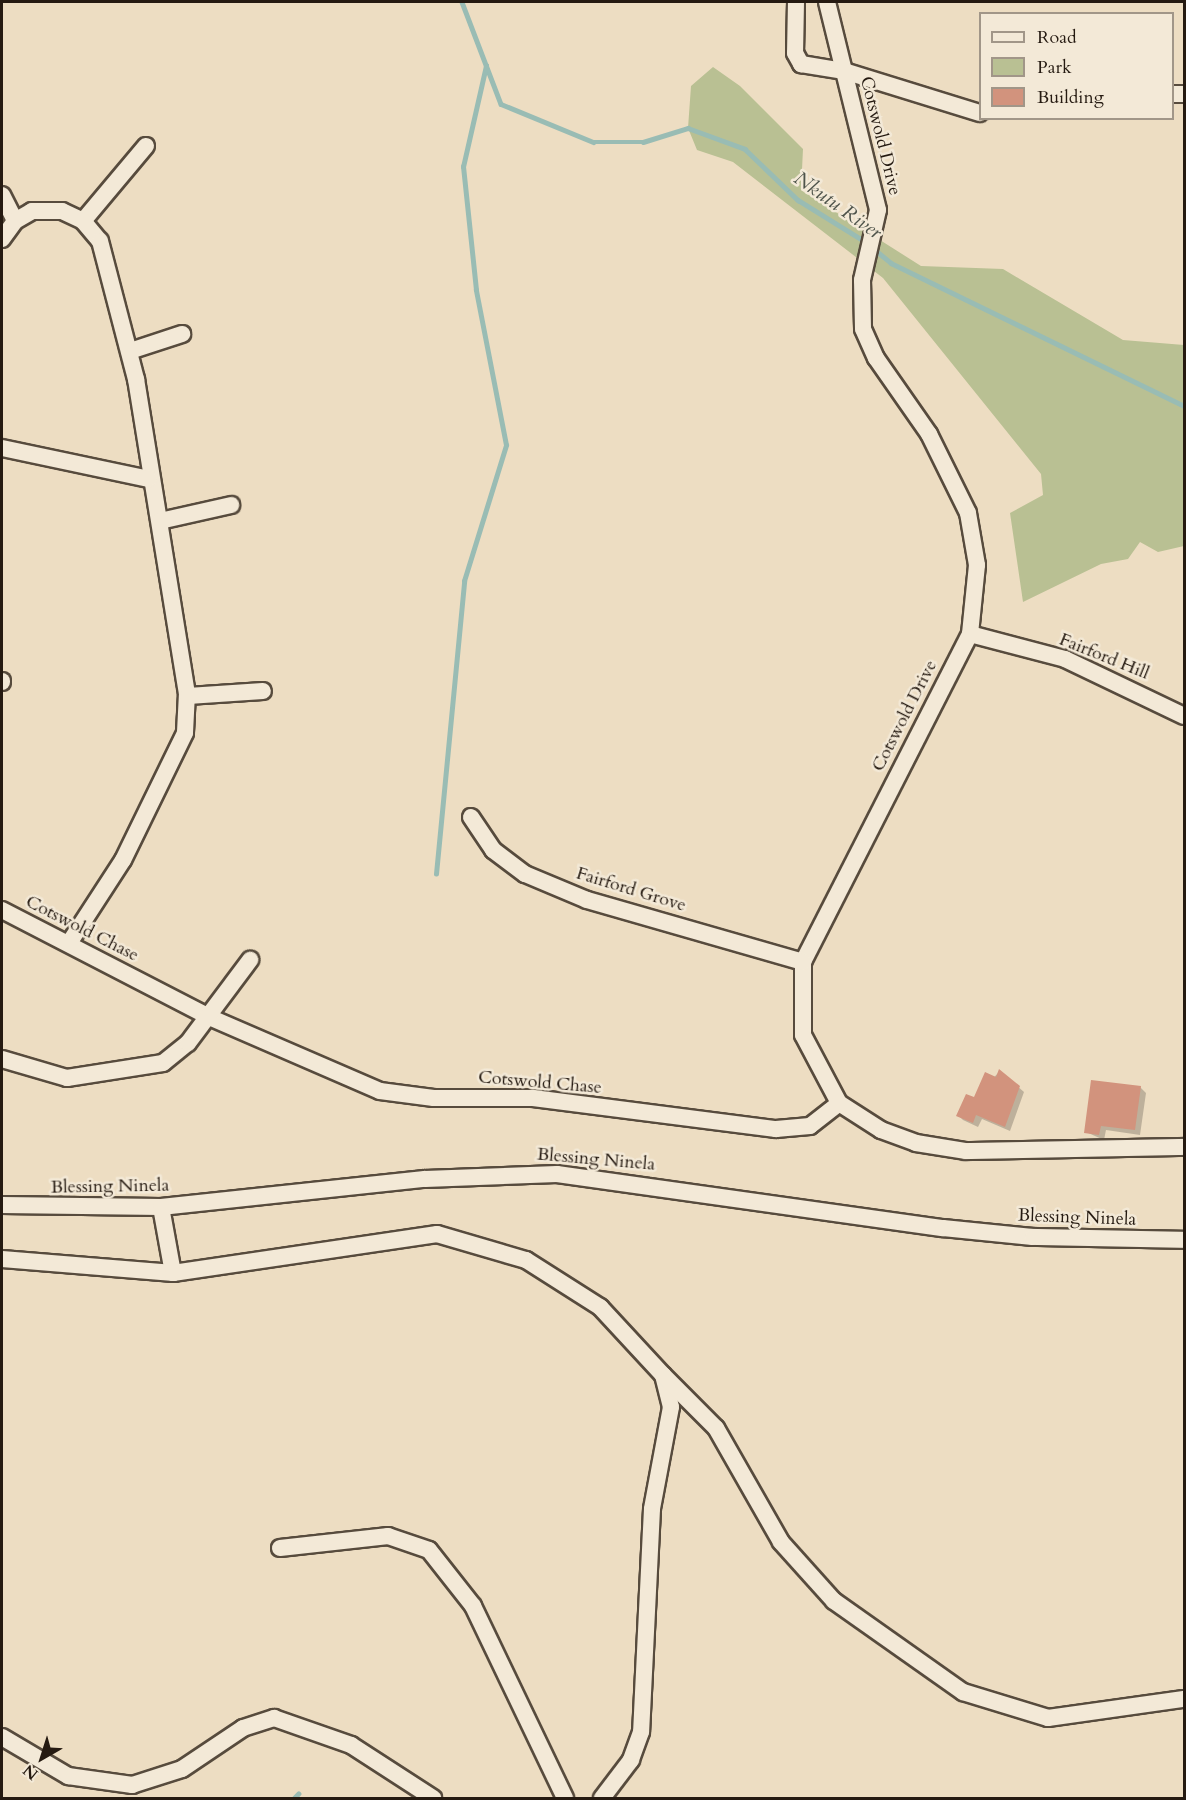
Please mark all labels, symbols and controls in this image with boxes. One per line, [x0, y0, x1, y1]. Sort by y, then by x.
legend [979, 12, 1174, 120]
text: Road [1037, 25, 1077, 50]
text: Park [1037, 55, 1072, 80]
street label: Cotswold Drive [855, 74, 905, 198]
text: Building [1037, 85, 1104, 110]
water label: Nkutu River [789, 166, 887, 244]
street label: Fairford Hill [1056, 629, 1152, 685]
street label: Cotswold Drive [868, 657, 942, 775]
street label: Fairford Grove [573, 863, 689, 917]
street label: Cotswold Chase [22, 891, 142, 967]
street label: Cotswold Chase [477, 1067, 603, 1099]
street label: Blessing Ninela [536, 1144, 656, 1176]
street label: Blessing Ninela [51, 1175, 169, 1199]
street label: Blessing Ninela [1017, 1205, 1137, 1231]
north arrow [12, 1728, 72, 1788]
text: N [18, 1759, 43, 1785]

